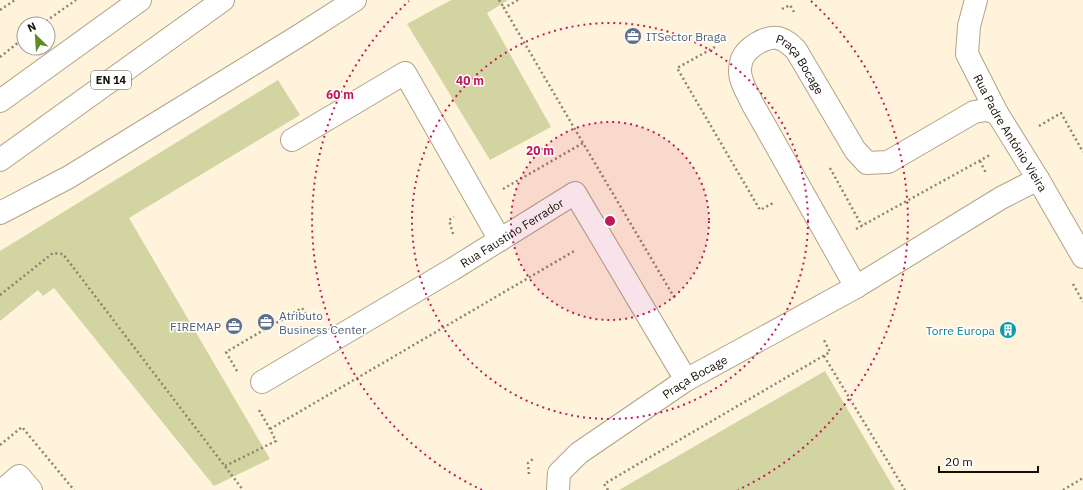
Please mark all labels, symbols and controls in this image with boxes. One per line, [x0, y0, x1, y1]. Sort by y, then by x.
north arrow [16, 16, 56, 56]
text: N [25, 19, 38, 35]
office icon: ITSector Braga [623, 26, 643, 46]
place label: ITSector Braga [646, 29, 727, 44]
street label: Praça Bocage [774, 30, 828, 97]
road number: EN 14 [91, 71, 131, 89]
street label: Rua Padre António Vieira [971, 71, 1051, 194]
text: 40 m [456, 73, 484, 88]
text: 60 m [326, 87, 354, 102]
text: 20 m [526, 143, 554, 158]
street label: Rua Faustino Ferrador [457, 194, 567, 270]
centre of rings [603, 214, 617, 228]
place label: Atributo Business Center [279, 308, 367, 337]
office icon: Atributo Business Center [256, 312, 276, 332]
office icon: FIREMAP [224, 316, 244, 336]
place label: FIREMAP [170, 319, 221, 334]
building icon: Torre Europa [998, 320, 1018, 340]
place label: Torre Europa [926, 323, 996, 338]
street label: Praça Bocage [659, 351, 730, 402]
scale bar [939, 448, 1038, 474]
text: 20 m [945, 454, 973, 469]

